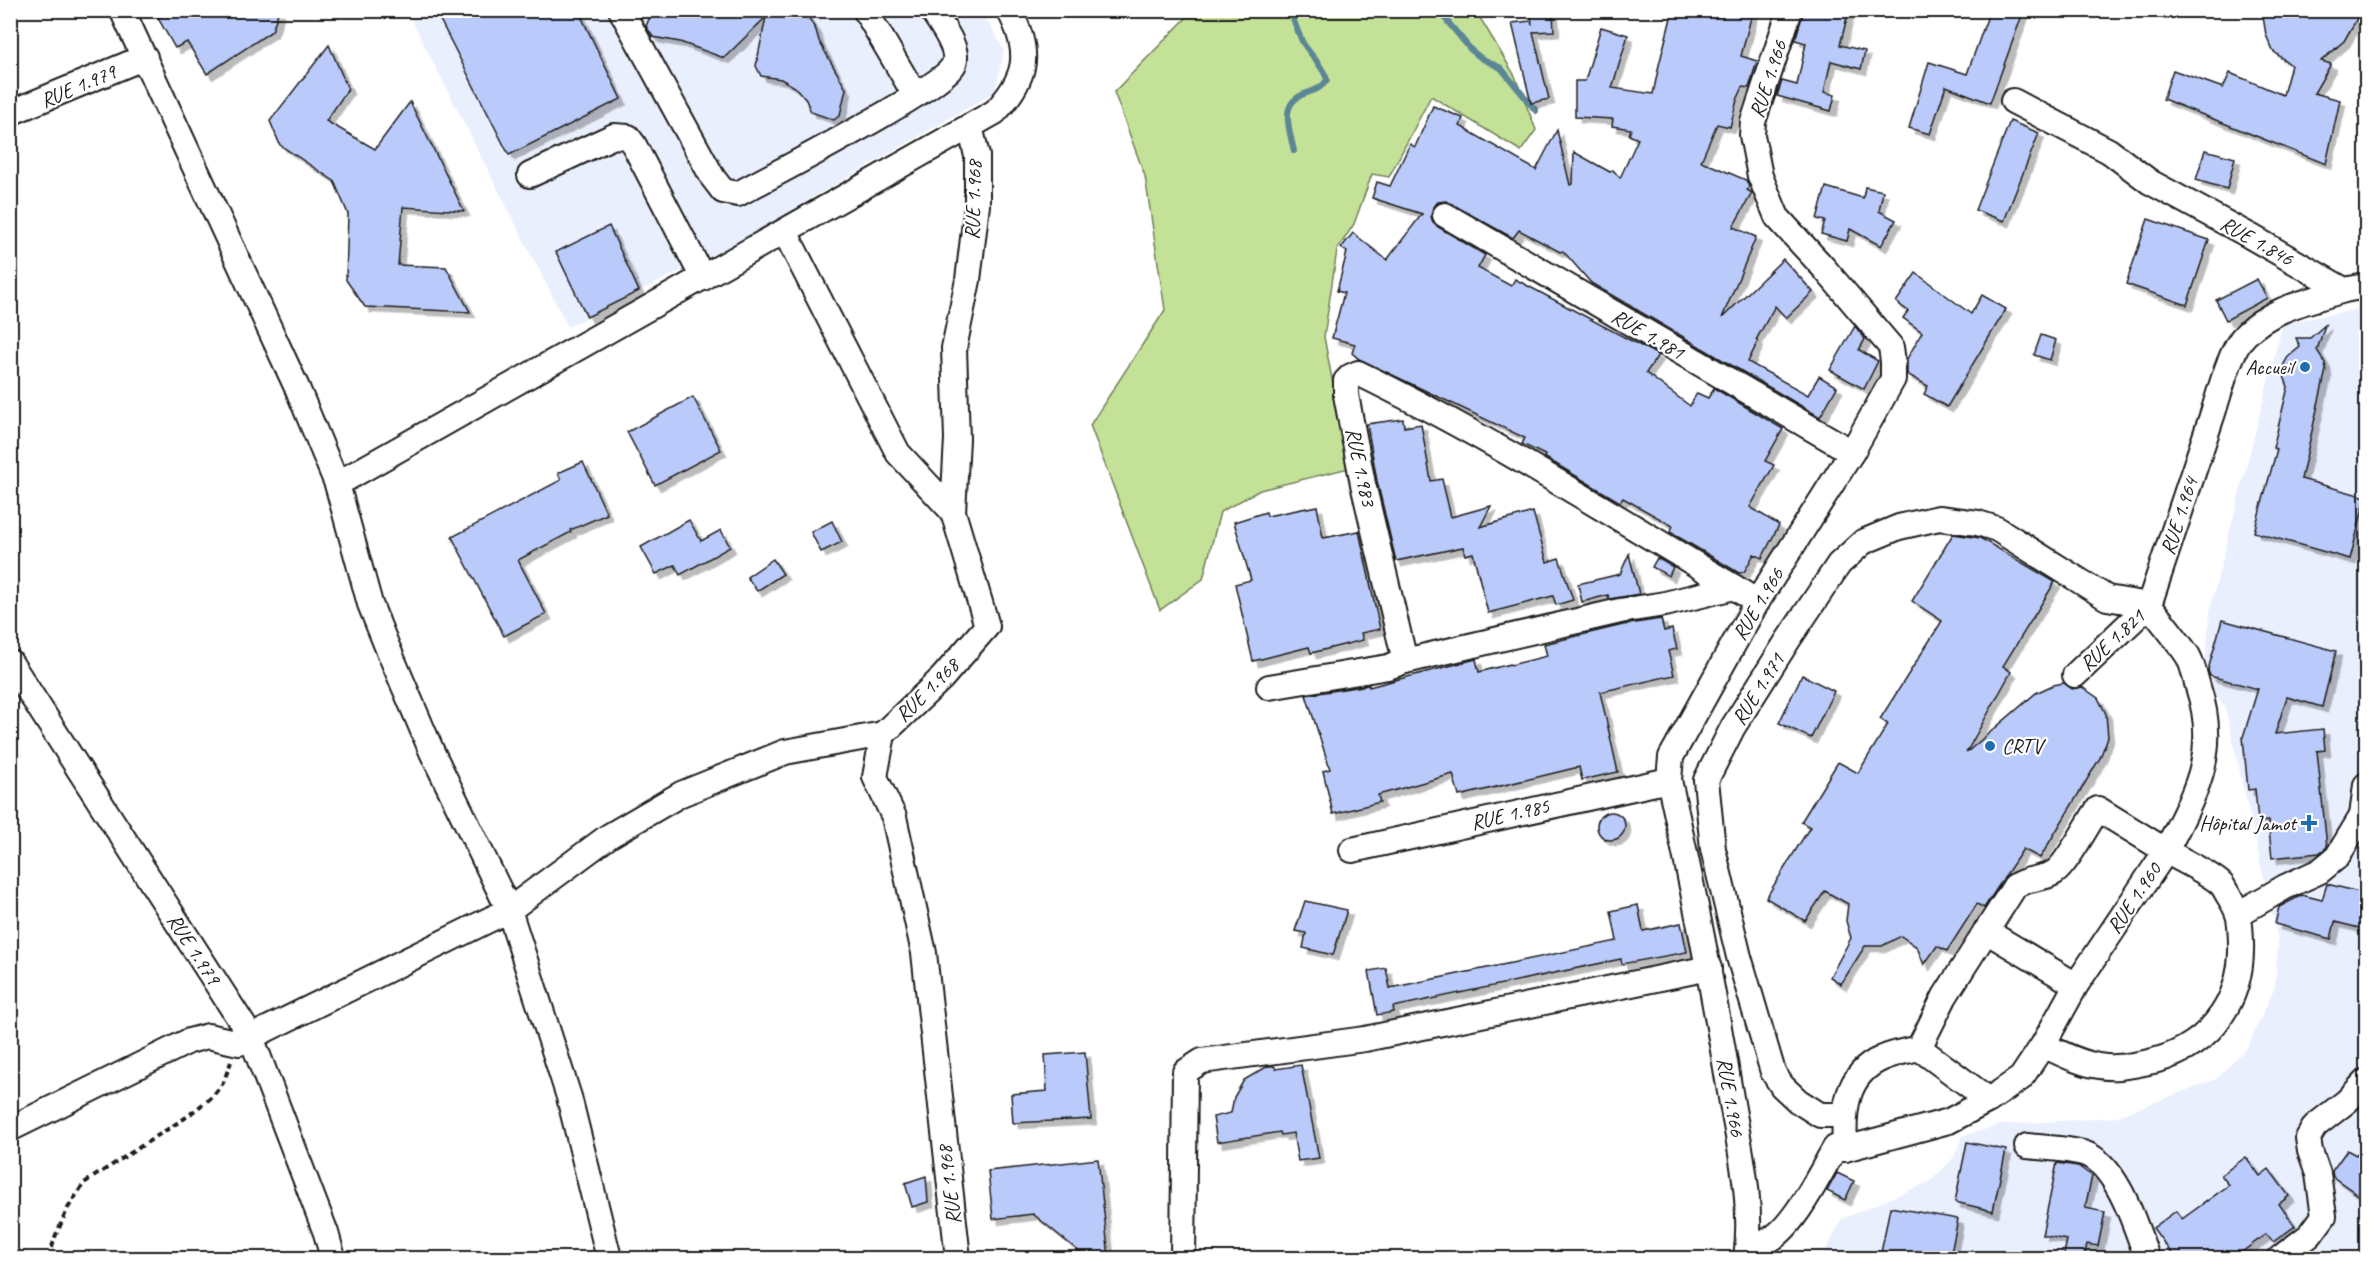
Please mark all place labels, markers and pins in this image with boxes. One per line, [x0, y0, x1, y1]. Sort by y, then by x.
place label: Accueil [2246, 354, 2296, 380]
marker: Accueil [2298, 360, 2312, 374]
place label: CRTV [2002, 733, 2046, 759]
marker: CRTV [1983, 739, 1997, 753]
place label: Hôpital Jamot [2199, 810, 2298, 836]
marker: Hôpital Jamot [2300, 814, 2318, 832]

